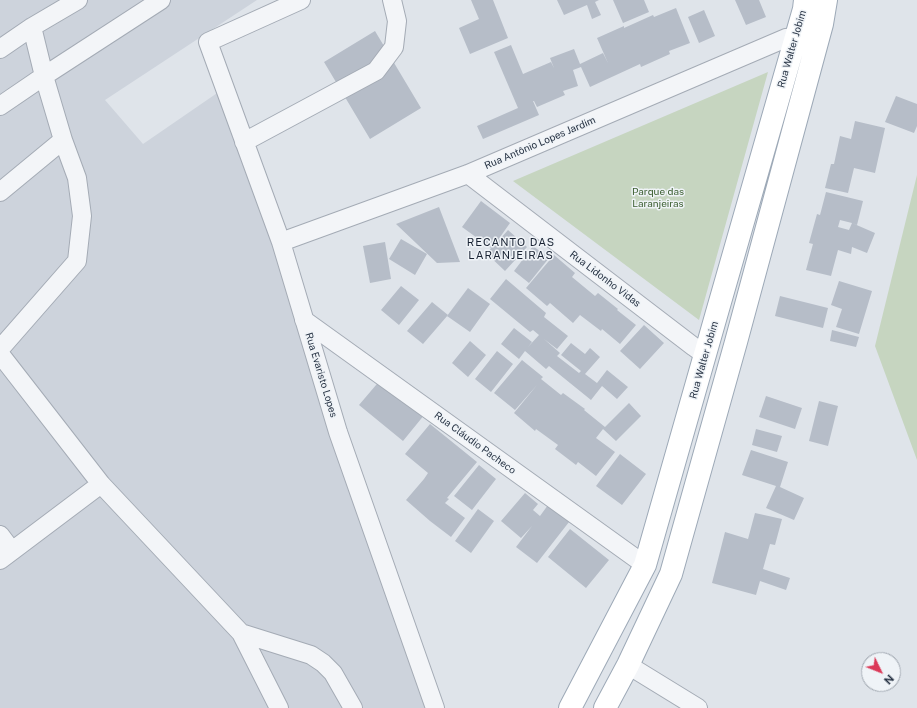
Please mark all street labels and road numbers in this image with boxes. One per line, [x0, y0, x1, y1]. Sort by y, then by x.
street label: Rua Walter Jobim [775, 9, 809, 89]
street label: Rua Antônio Lopes Jardim [483, 114, 597, 172]
street label: Rua Lidonho Vidas [567, 248, 643, 310]
street label: Rua Walter Jobim [687, 320, 721, 400]
street label: Rua Evaristo Lopes [302, 331, 340, 419]
street label: Rua Cláudio Pacheco [432, 409, 518, 477]

